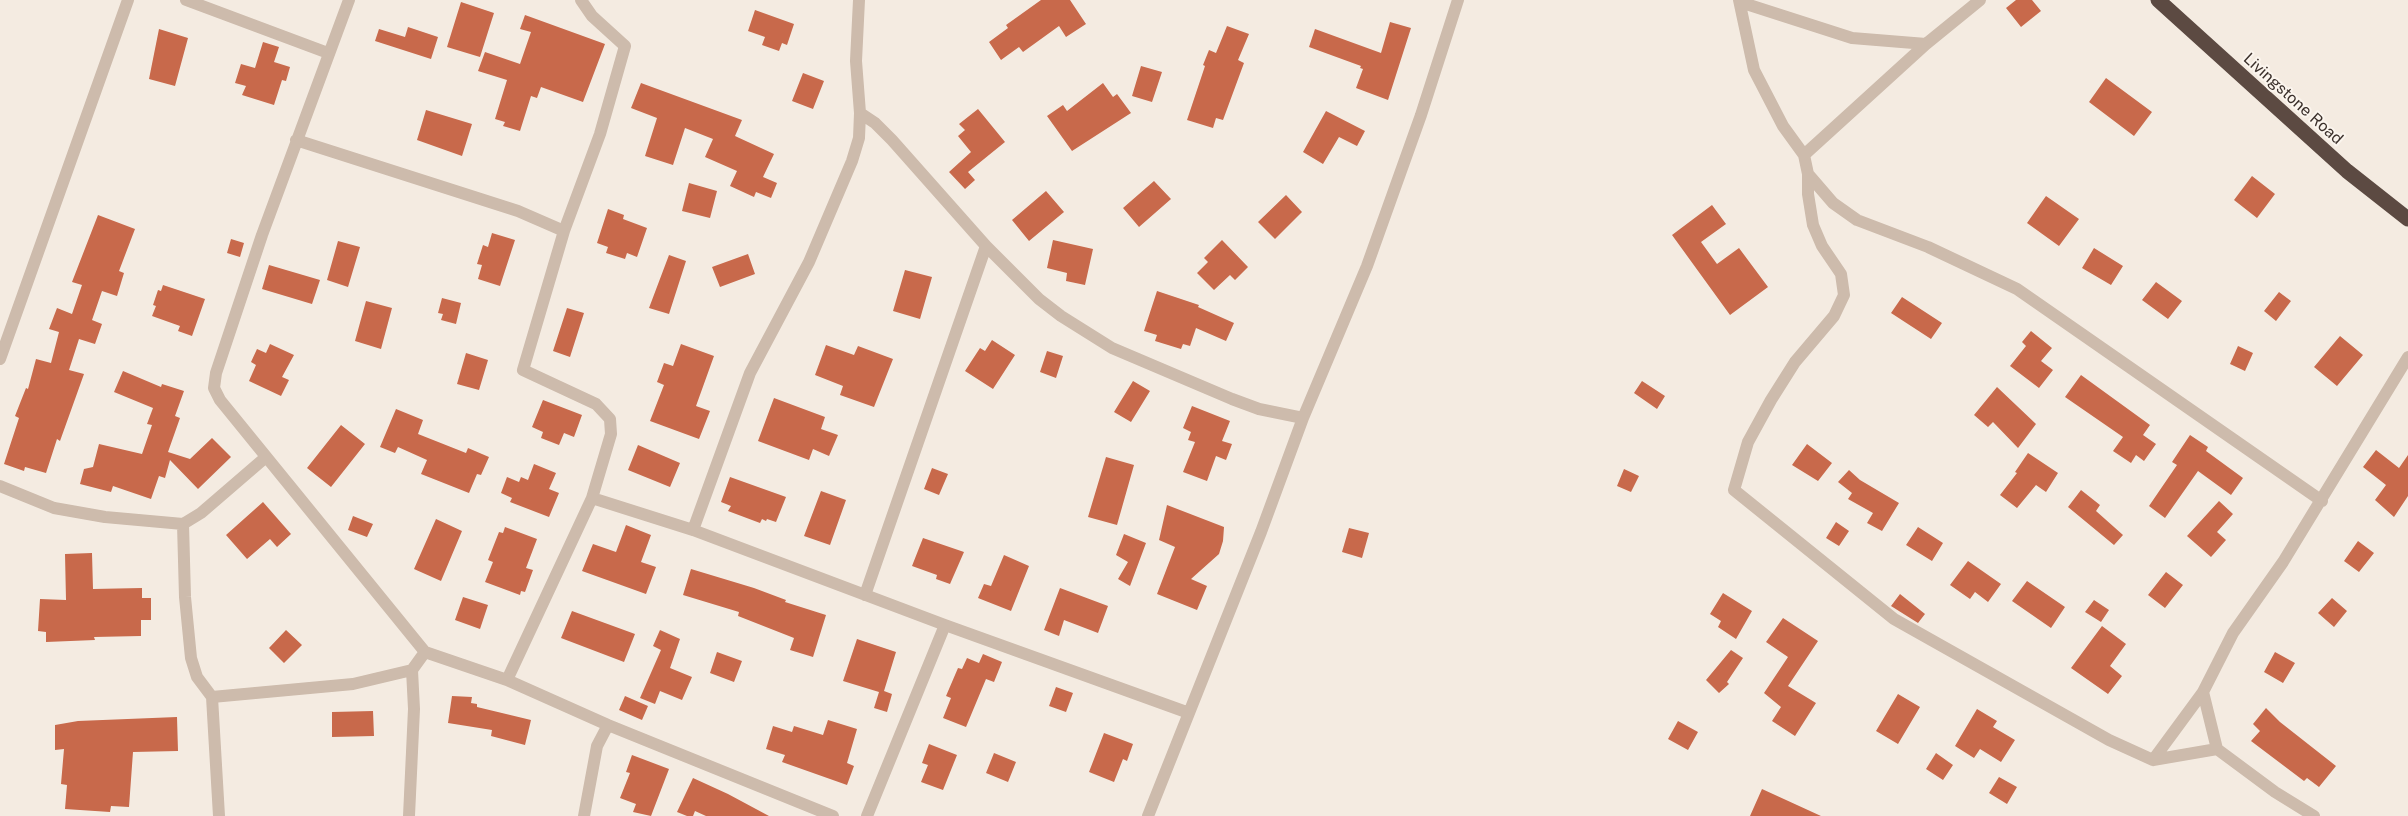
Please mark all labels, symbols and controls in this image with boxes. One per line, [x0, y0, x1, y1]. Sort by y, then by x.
street label: Livingstone Road [2239, 49, 2347, 149]

